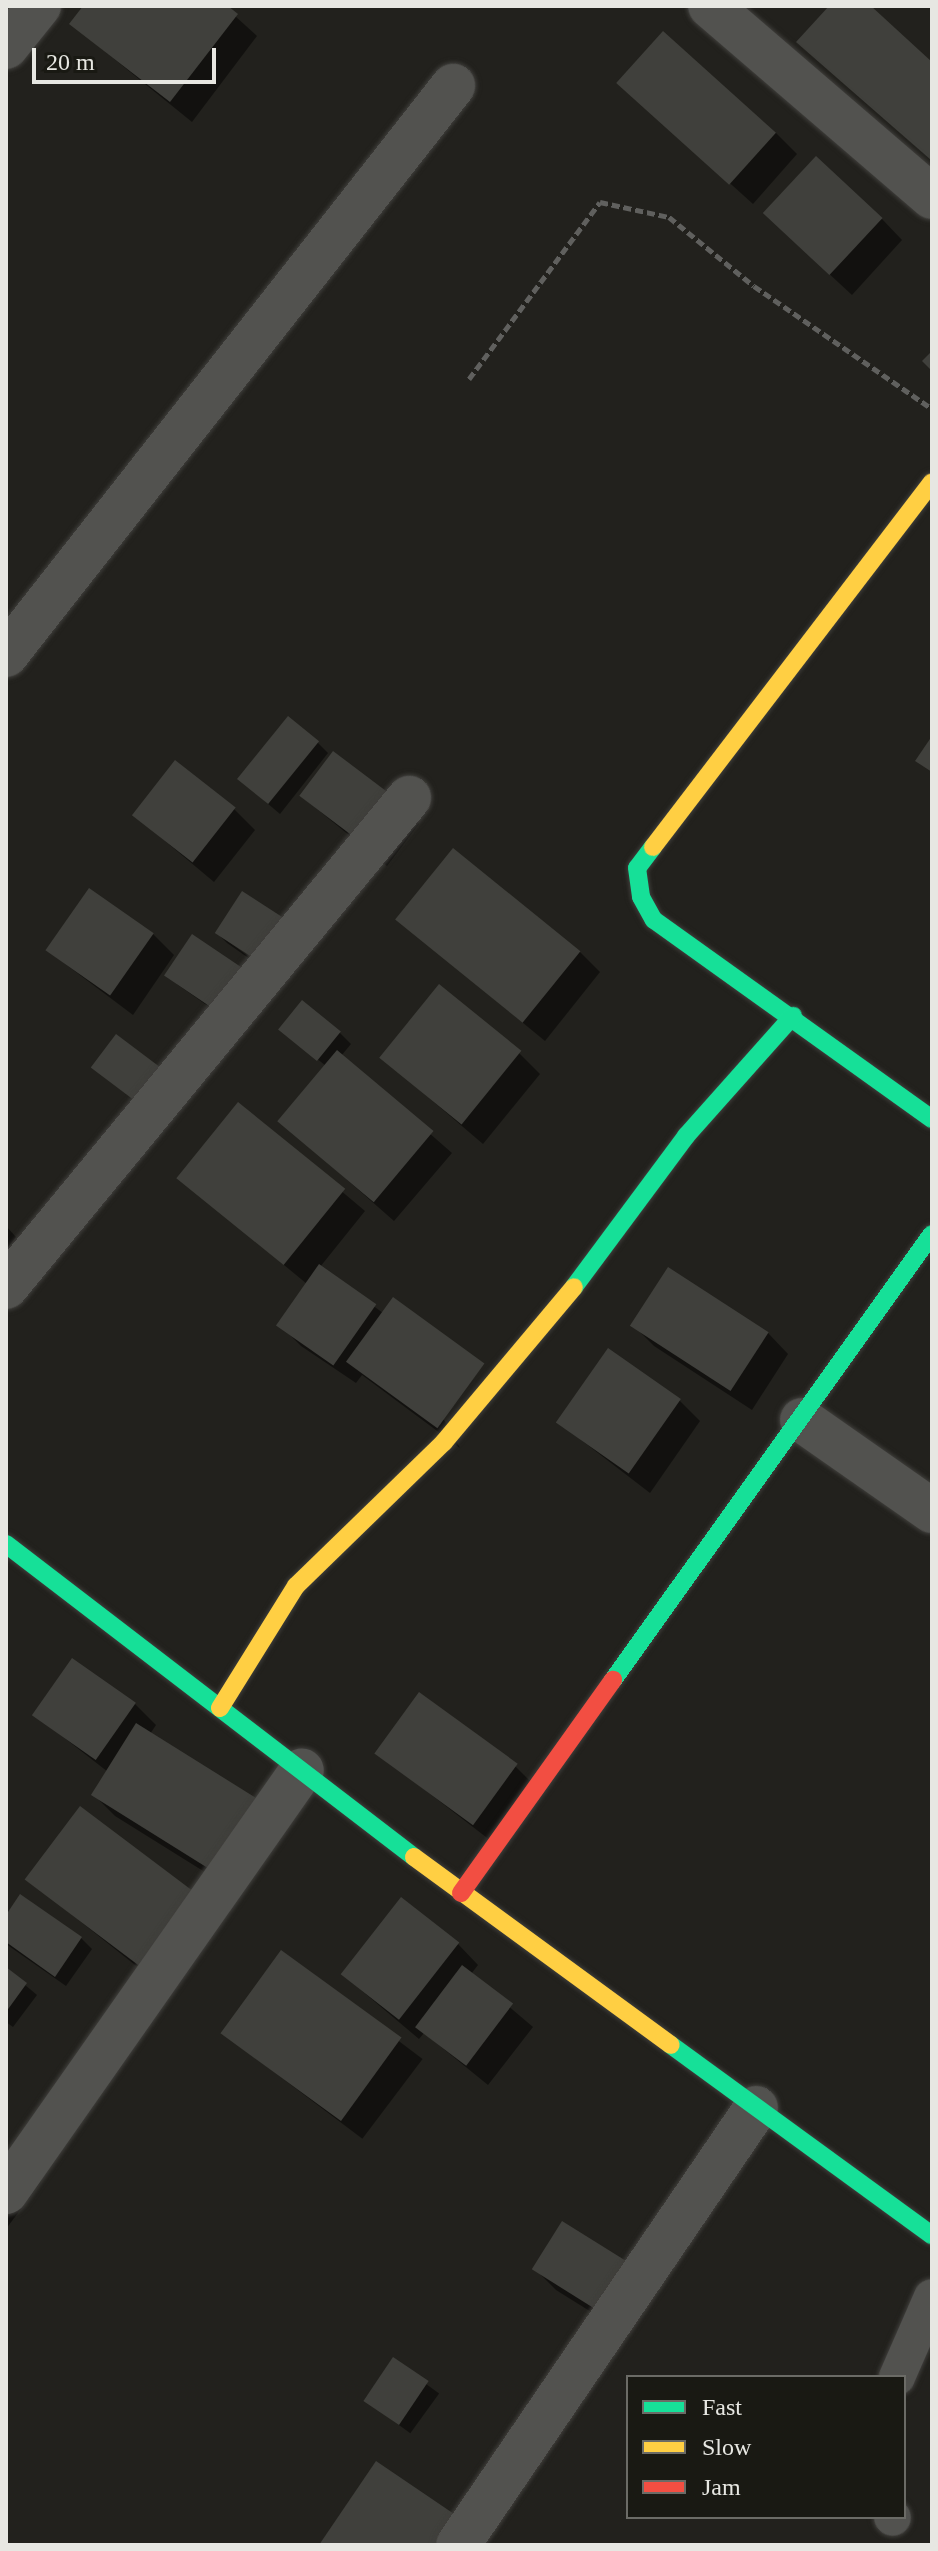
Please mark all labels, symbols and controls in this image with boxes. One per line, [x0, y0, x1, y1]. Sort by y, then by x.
scale bar [36, 32, 220, 82]
text: 20 m [46, 49, 95, 75]
legend [626, 2375, 906, 2519]
text: Fast [702, 2394, 742, 2420]
text: Slow [702, 2434, 751, 2460]
text: Jam [702, 2474, 741, 2500]

